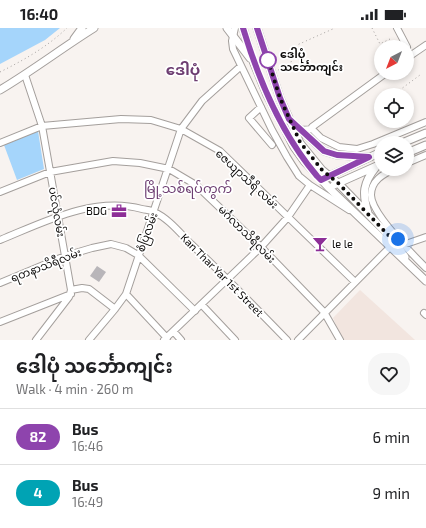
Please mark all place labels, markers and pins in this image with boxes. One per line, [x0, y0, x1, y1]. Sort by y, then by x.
place label: ဒေါပုံ သင်္ဘောကျင်း [280, 47, 343, 76]
marker: ဒေါပုံ သင်္ဘောကျင်း [259, 51, 277, 69]
office icon: BDG [110, 202, 128, 220]
place label: BDG [86, 204, 107, 217]
bar icon: le le [311, 235, 329, 253]
place label: le le [332, 237, 353, 250]

